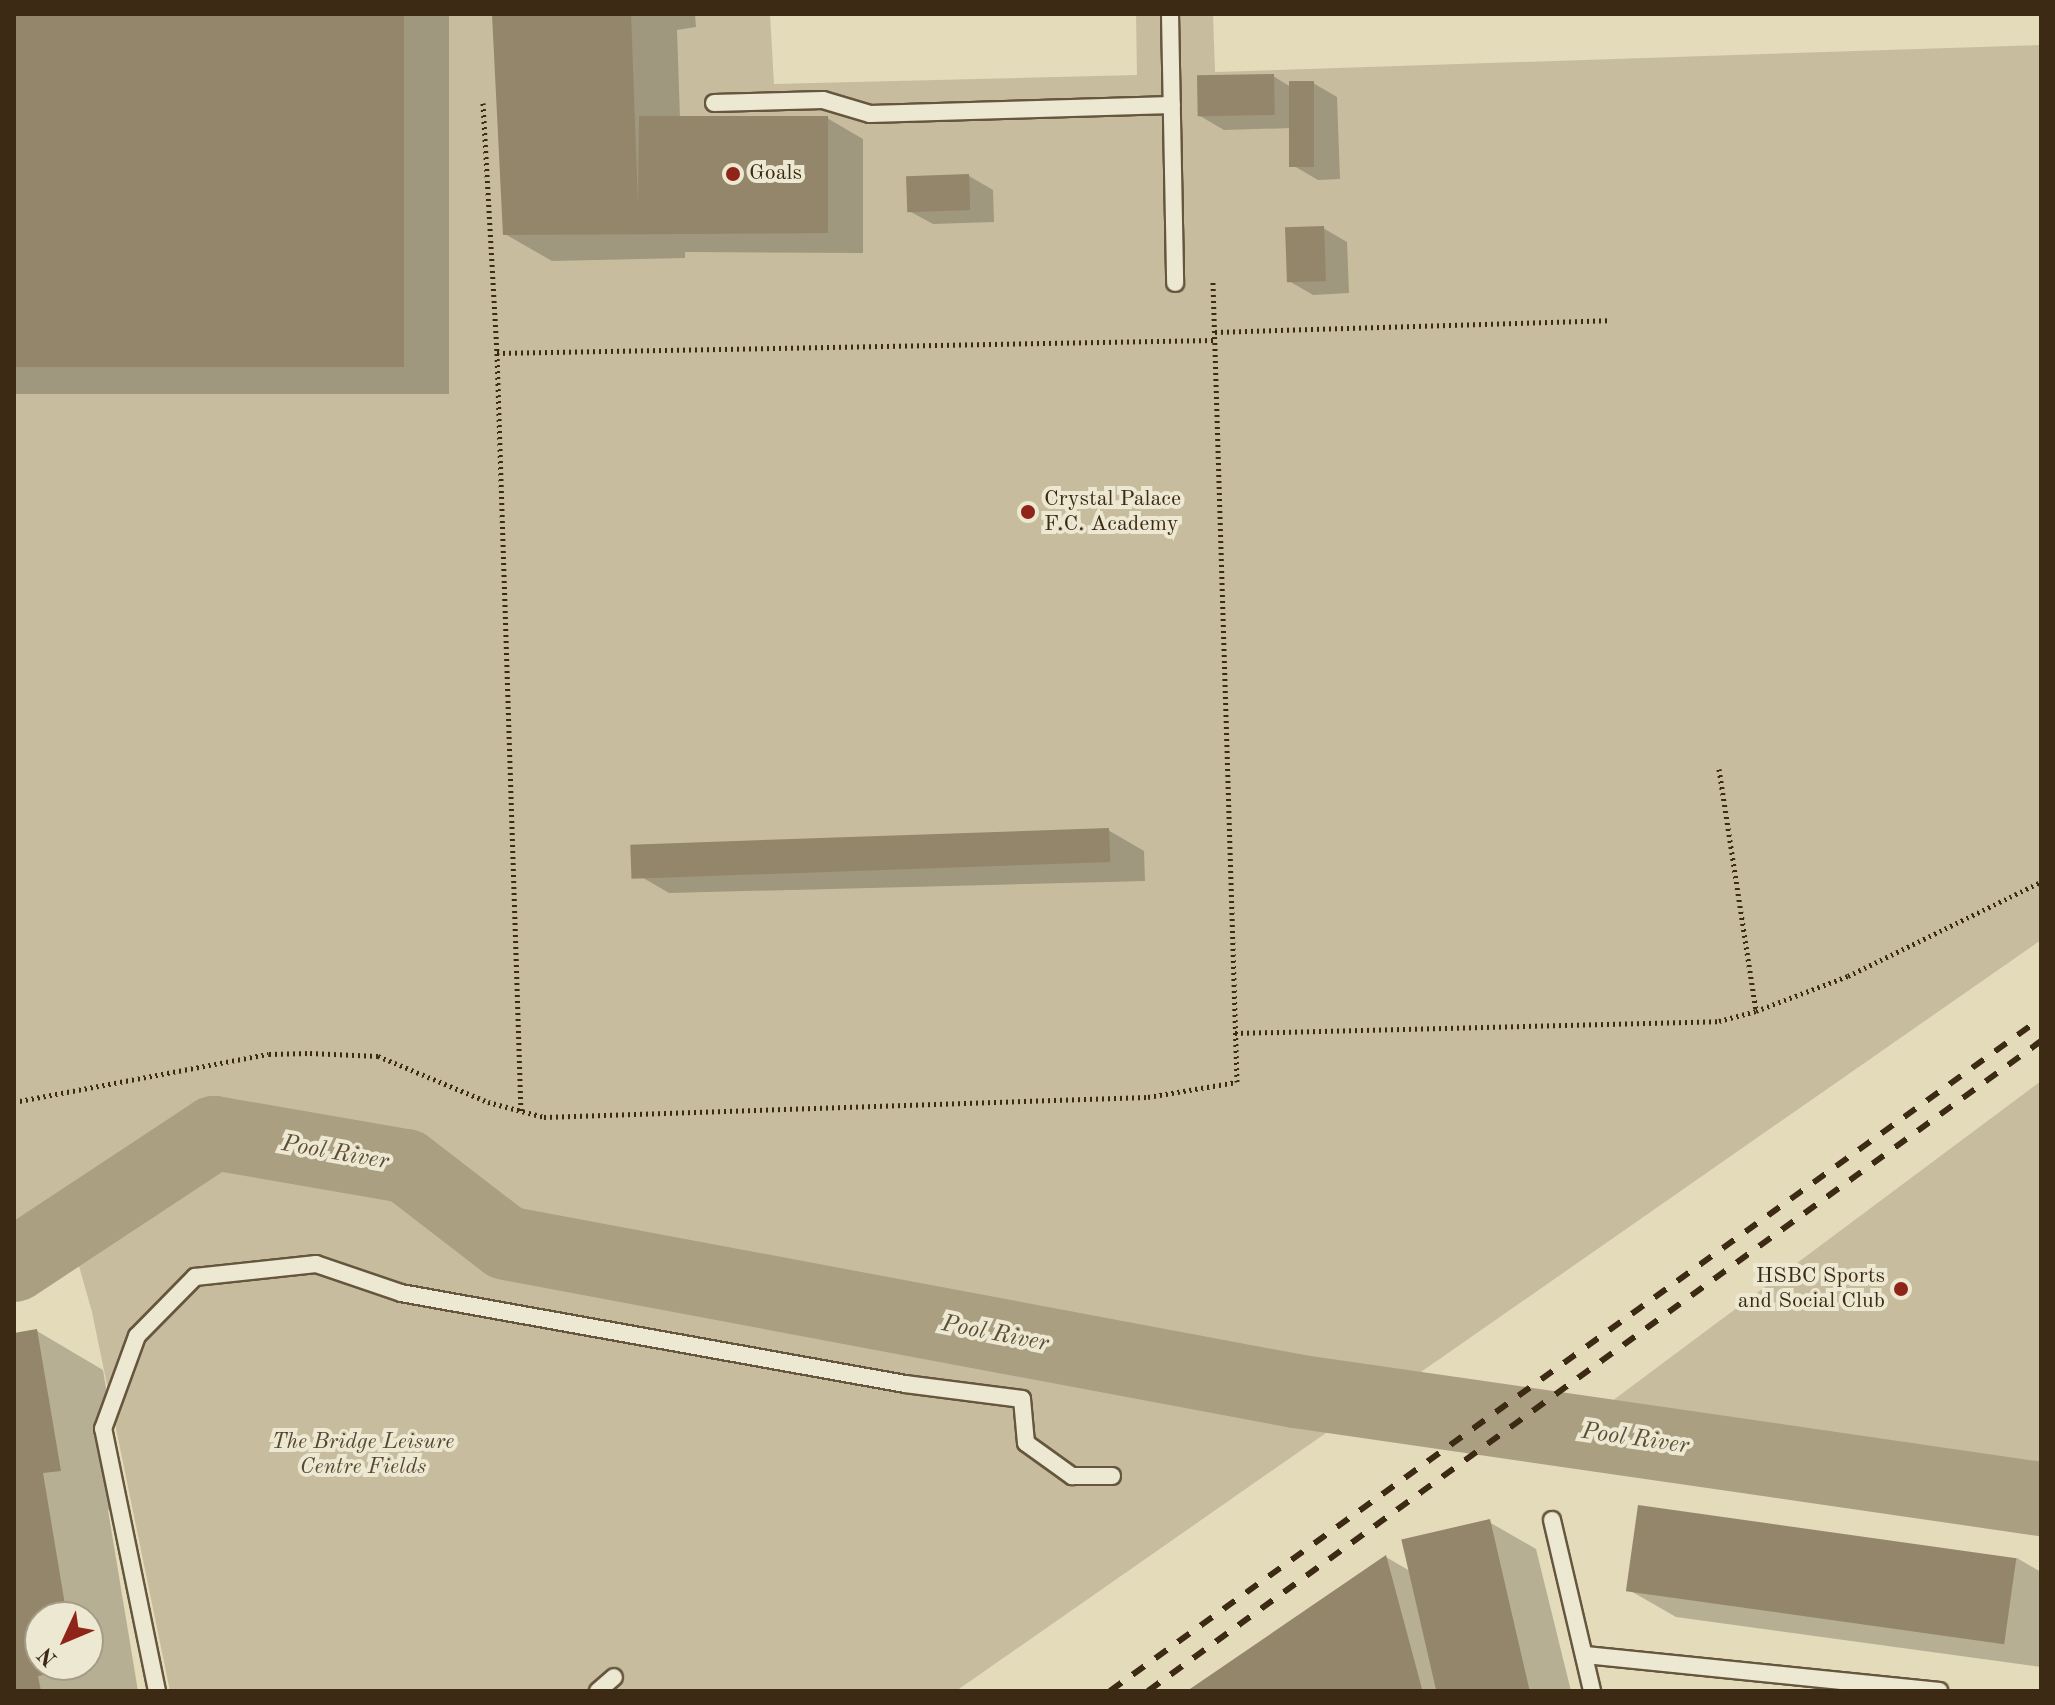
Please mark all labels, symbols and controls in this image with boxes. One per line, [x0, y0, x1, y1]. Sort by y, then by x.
place label: Goals [749, 161, 802, 187]
marker: Goals [724, 165, 742, 183]
place label: Crystal Palace F.C. Academy [1044, 486, 1181, 538]
marker: Crystal Palace F.C. Academy [1019, 503, 1037, 521]
water label: Pool River [279, 1130, 391, 1178]
place label: HSBC Sports and Social Club [1738, 1263, 1885, 1314]
marker: HSBC Sports and Social Club [1892, 1280, 1910, 1298]
water label: Pool River [939, 1311, 1051, 1359]
water label: Pool River [1579, 1418, 1691, 1462]
park label: The Bridge Leisure Centre Fields [272, 1429, 454, 1480]
north arrow [24, 1601, 104, 1681]
text: N [34, 1643, 62, 1670]

